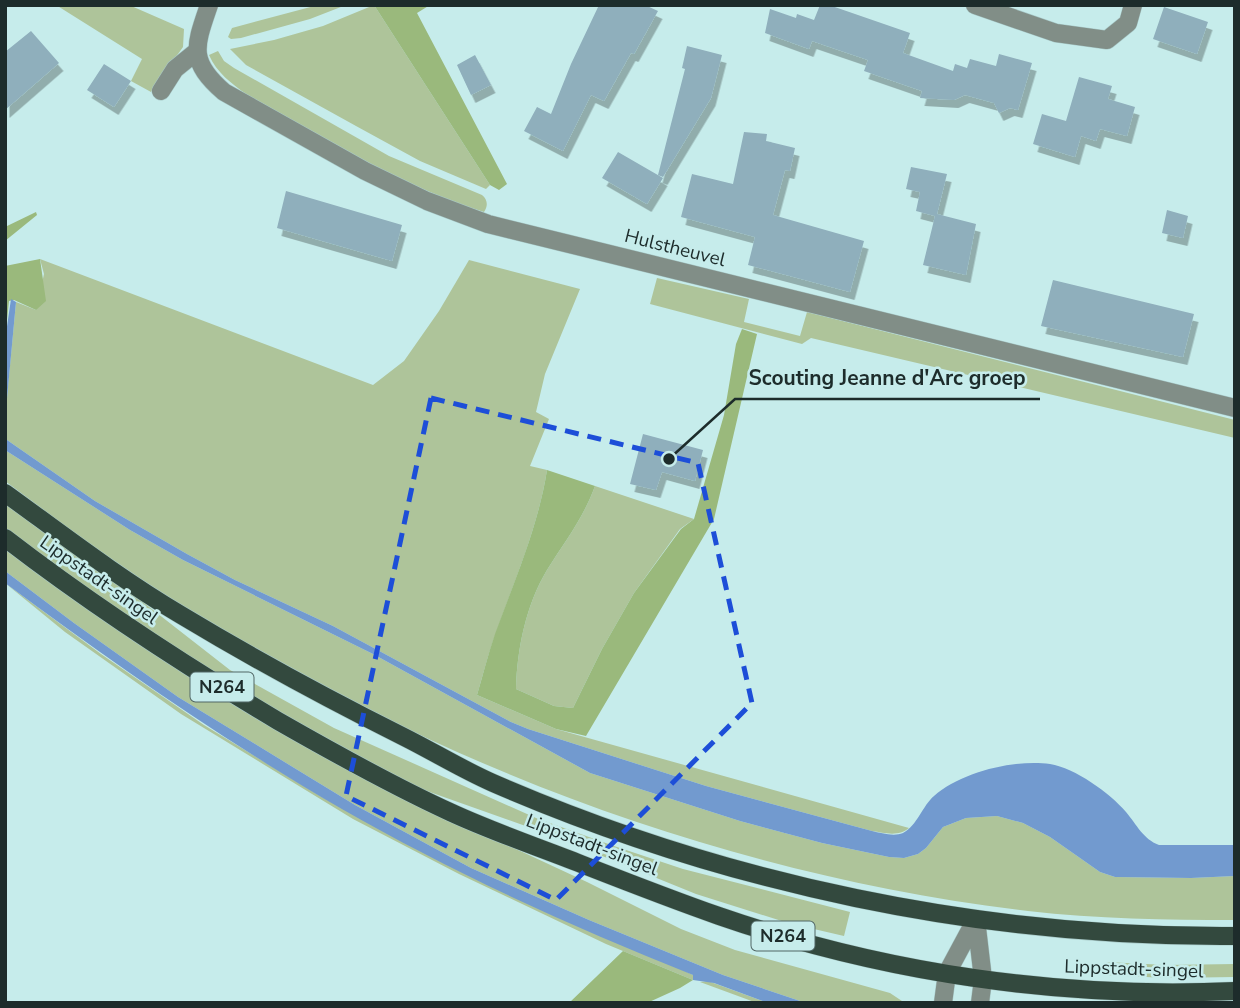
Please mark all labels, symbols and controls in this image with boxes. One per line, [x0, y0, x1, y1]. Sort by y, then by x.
street label: Hulstheuvel [622, 223, 729, 273]
callout: Scouting Jeanne d'Arc groep [735, 357, 1040, 399]
text: Scouting Jeanne d'Arc groep [749, 364, 1026, 392]
street label: Lippstadt-singel [34, 529, 164, 631]
road number: N264 [190, 672, 254, 702]
street label: Lippstadt-singel [522, 808, 662, 882]
road number: N264 [752, 922, 814, 951]
street label: Lippstadt-singel [1064, 954, 1205, 984]

